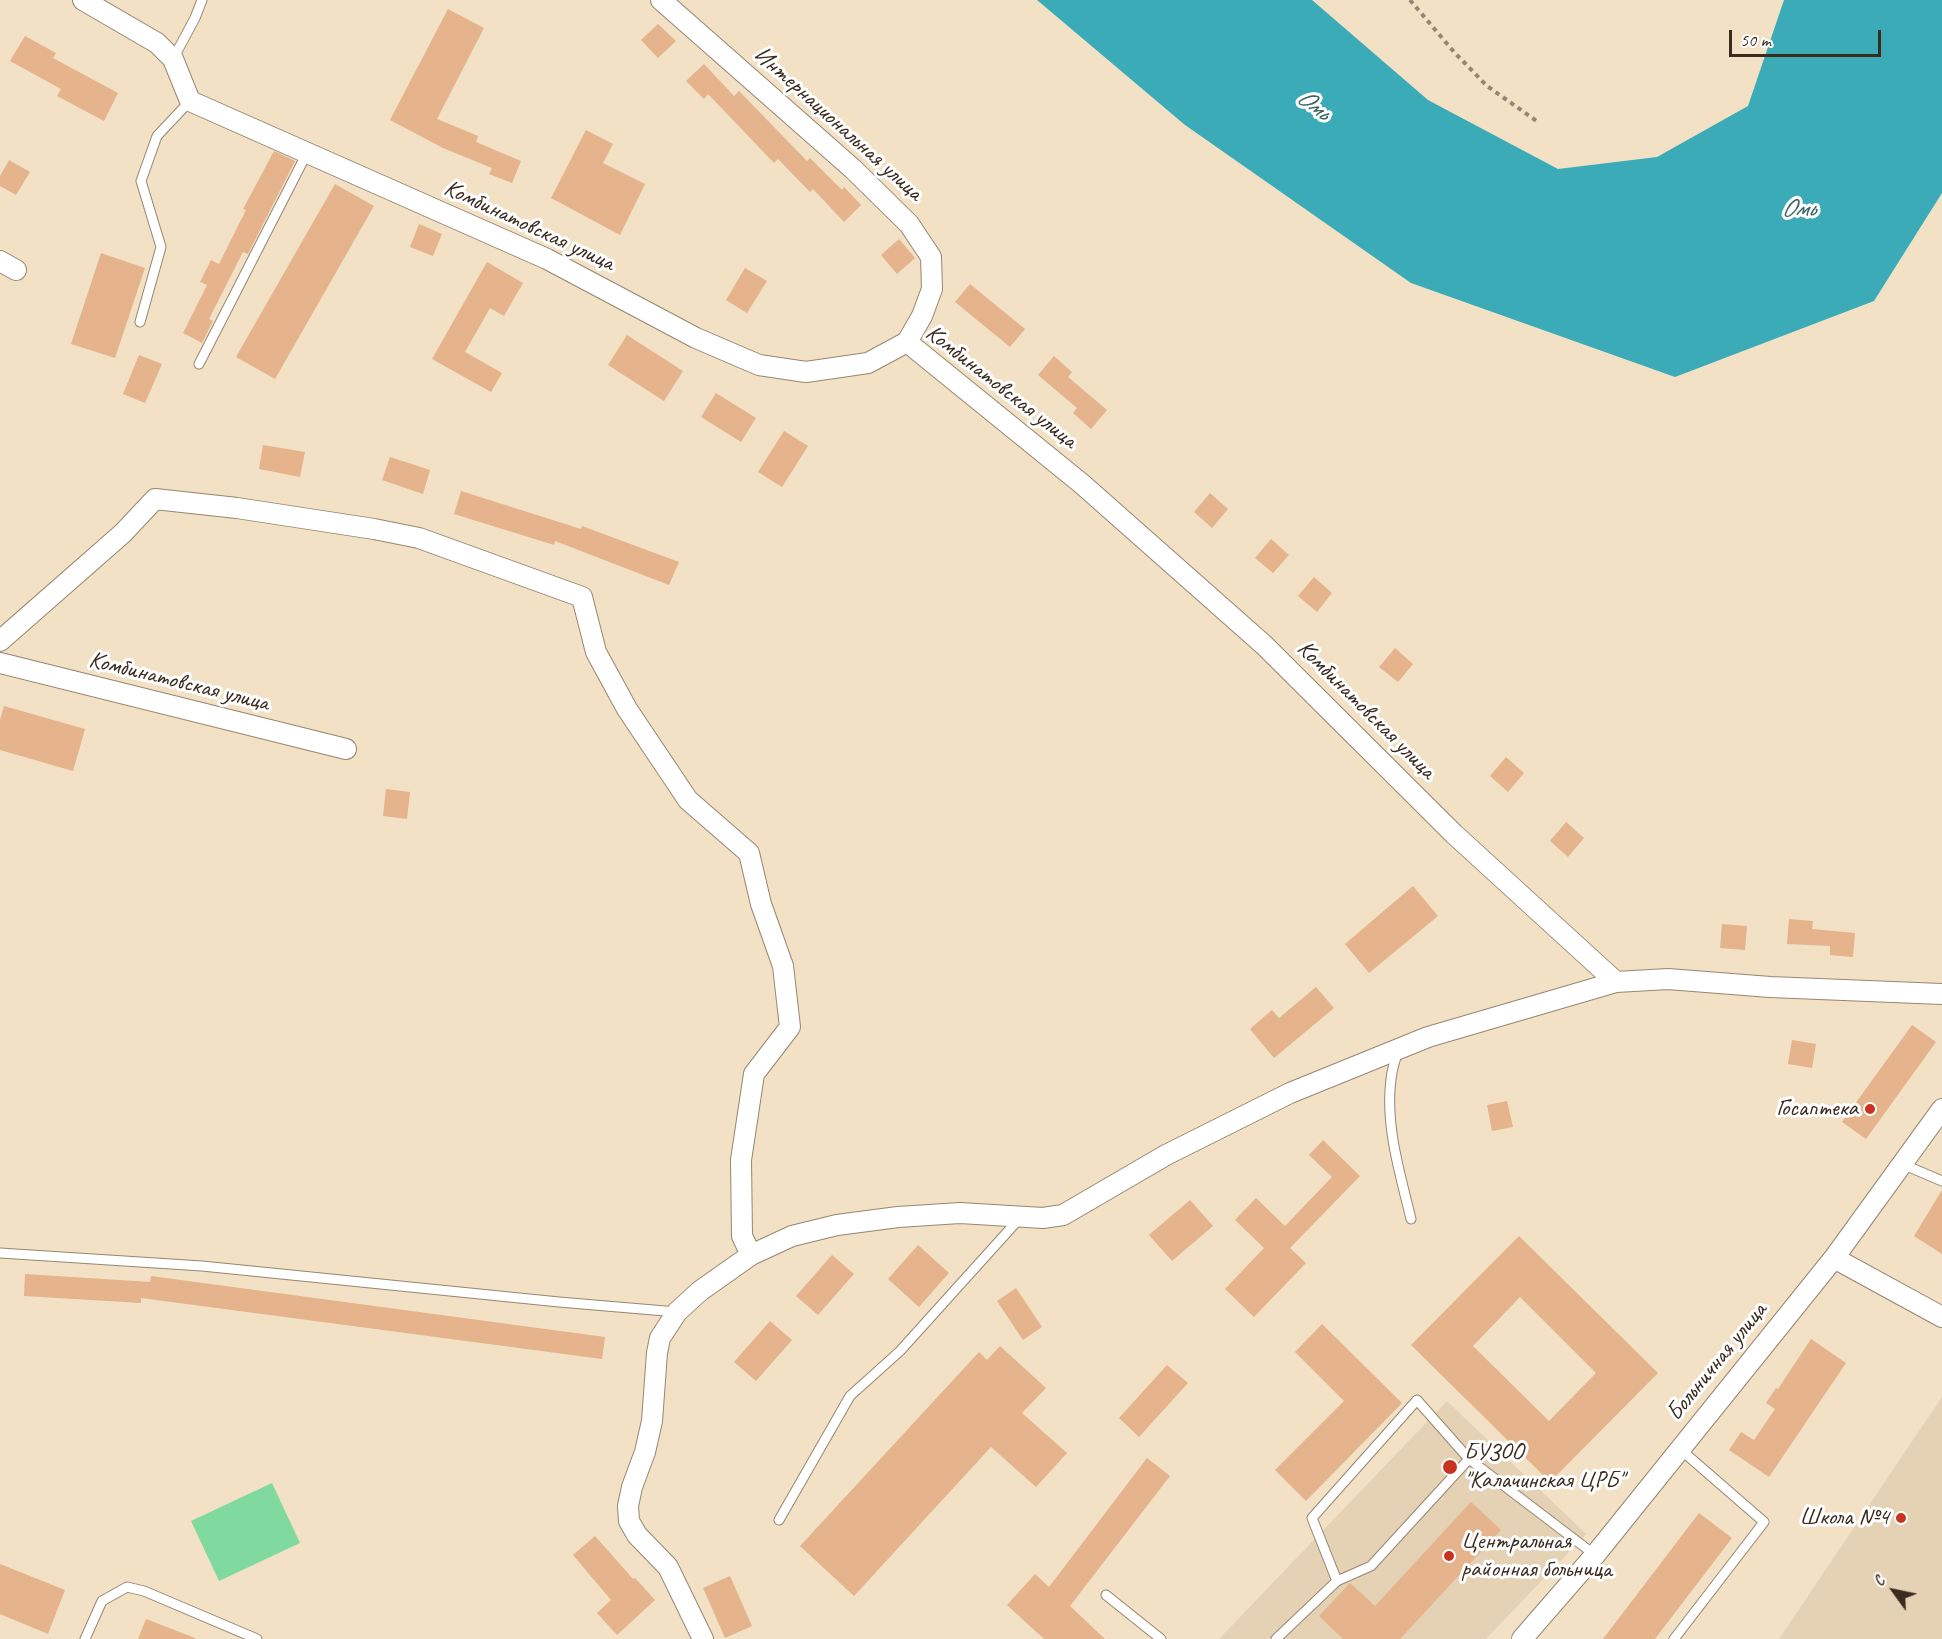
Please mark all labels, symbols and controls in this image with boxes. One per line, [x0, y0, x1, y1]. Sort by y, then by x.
scale bar [1732, 18, 1884, 56]
text: 50 m [1740, 29, 1771, 51]
street label: Интернациональная улица [748, 41, 928, 207]
water label: Омь [1290, 82, 1336, 128]
street label: Комбинатовская улица [439, 174, 619, 278]
water label: Омь [1781, 193, 1815, 225]
street label: Комбинатовская улица [920, 319, 1082, 455]
street label: Комбинатовская улица [1291, 635, 1441, 785]
street label: Комбинатовская улица [86, 646, 272, 718]
place label: Госаптека [1776, 1095, 1858, 1123]
marker: Госаптека [1863, 1102, 1877, 1116]
street label: Больничная улица [1661, 1297, 1773, 1427]
place label: БУЗОО "Калачинская ЦРБ" [1464, 1439, 1624, 1495]
marker: БУЗОО "Калачинская ЦРБ" [1441, 1458, 1459, 1476]
place label: Школа №4 [1800, 1504, 1889, 1532]
marker: Школа №4 [1894, 1511, 1908, 1525]
place label: Центральная районная больница [1461, 1528, 1612, 1584]
marker: Центральная районная больница [1442, 1549, 1456, 1563]
north arrow [1864, 1561, 1924, 1621]
text: С [1868, 1572, 1889, 1590]

